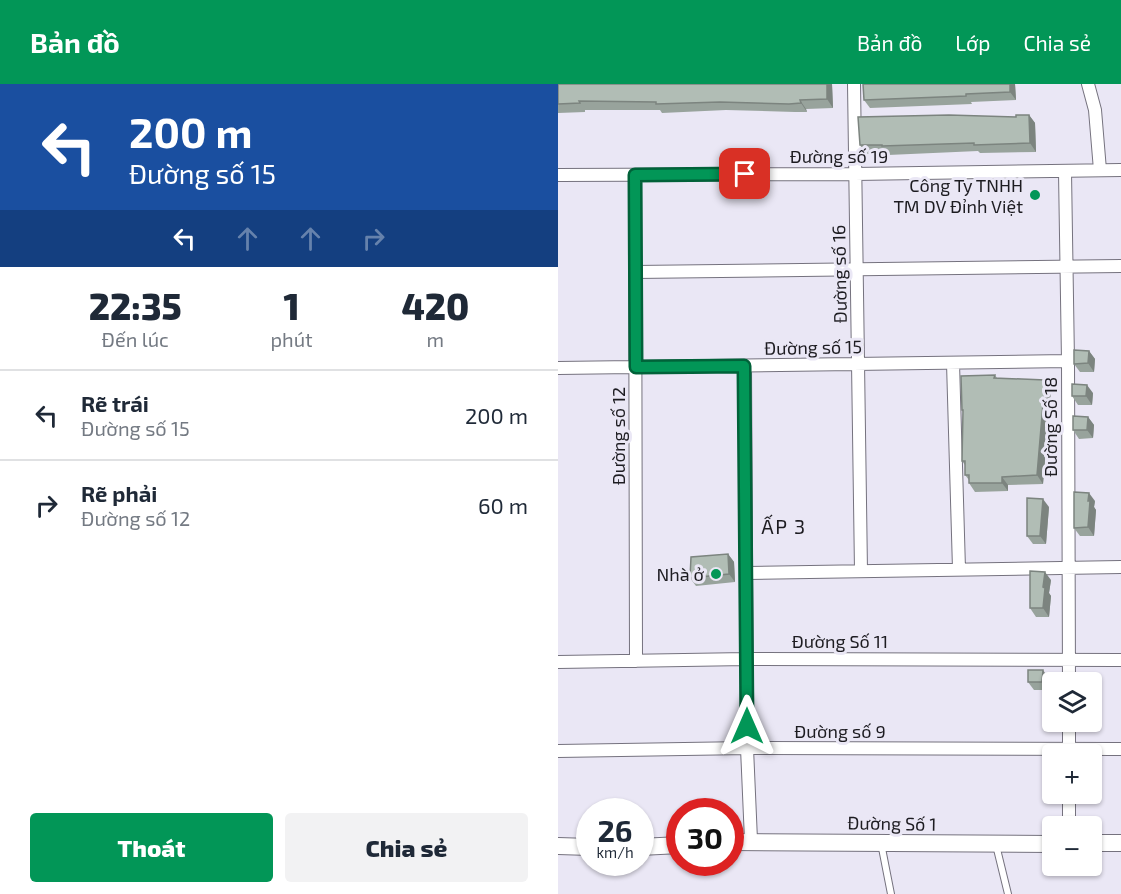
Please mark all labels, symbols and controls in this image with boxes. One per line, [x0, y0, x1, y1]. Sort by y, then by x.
text: Bản đồ [30, 25, 120, 59]
text: Bản đồ [857, 30, 922, 55]
text: Lớp [955, 30, 990, 55]
text: Chia sẻ [1023, 30, 1091, 55]
text: 200 m [129, 106, 252, 156]
icon: left [30, 108, 108, 186]
street label: Đường số 19 [790, 145, 888, 167]
pin [719, 148, 770, 199]
text: Đường số 15 [129, 157, 276, 189]
icon: arrive [728, 157, 761, 190]
place label: Công Ty TNHH TM DV Đỉnh Việt [893, 174, 1023, 217]
marker: Công Ty TNHH TM DV Đỉnh Việt [1028, 188, 1042, 202]
icon: left [168, 222, 201, 255]
icon: ahead [231, 222, 264, 255]
icon: ahead [294, 222, 327, 255]
icon: right [357, 222, 390, 255]
street label: Đường số 16 [827, 225, 851, 323]
text: 22:35 [89, 284, 182, 327]
text: 1 [283, 284, 300, 327]
text: 420 [401, 284, 469, 327]
text: Đến lúc [102, 327, 169, 351]
text: phút [270, 327, 313, 351]
text: m [427, 327, 444, 351]
street label: Đường số 15 [764, 335, 862, 359]
street label: Đường Số 18 [1039, 377, 1061, 477]
street label: Đường số 12 [607, 387, 629, 485]
text: Rẽ trái [81, 390, 149, 416]
icon: left [30, 399, 63, 432]
text: 200 m [465, 402, 528, 428]
text: Đường số 15 [81, 416, 190, 440]
text: Rẽ phải [81, 480, 157, 506]
icon: right [30, 489, 63, 522]
text: 60 m [478, 492, 528, 518]
text: Đường số 12 [81, 506, 190, 530]
district label: ẤP 3 [761, 514, 807, 538]
place label: Nhà ở [657, 563, 705, 585]
marker: Nhà ở [709, 567, 723, 581]
street label: Đường Số 11 [792, 630, 888, 652]
map controls [1042, 672, 1102, 876]
button: layers [1042, 672, 1102, 732]
position arrow [715, 694, 779, 758]
street label: Đường số 9 [794, 720, 886, 742]
button: + [1042, 744, 1102, 804]
speed limit sign: 30 [666, 798, 744, 876]
street label: Đường Số 1 [847, 811, 937, 835]
text: 26 [597, 812, 633, 848]
button: Thoát [30, 813, 273, 882]
button: Chia sẻ [285, 813, 528, 882]
button: − [1042, 816, 1102, 876]
text: km/h [596, 843, 634, 861]

